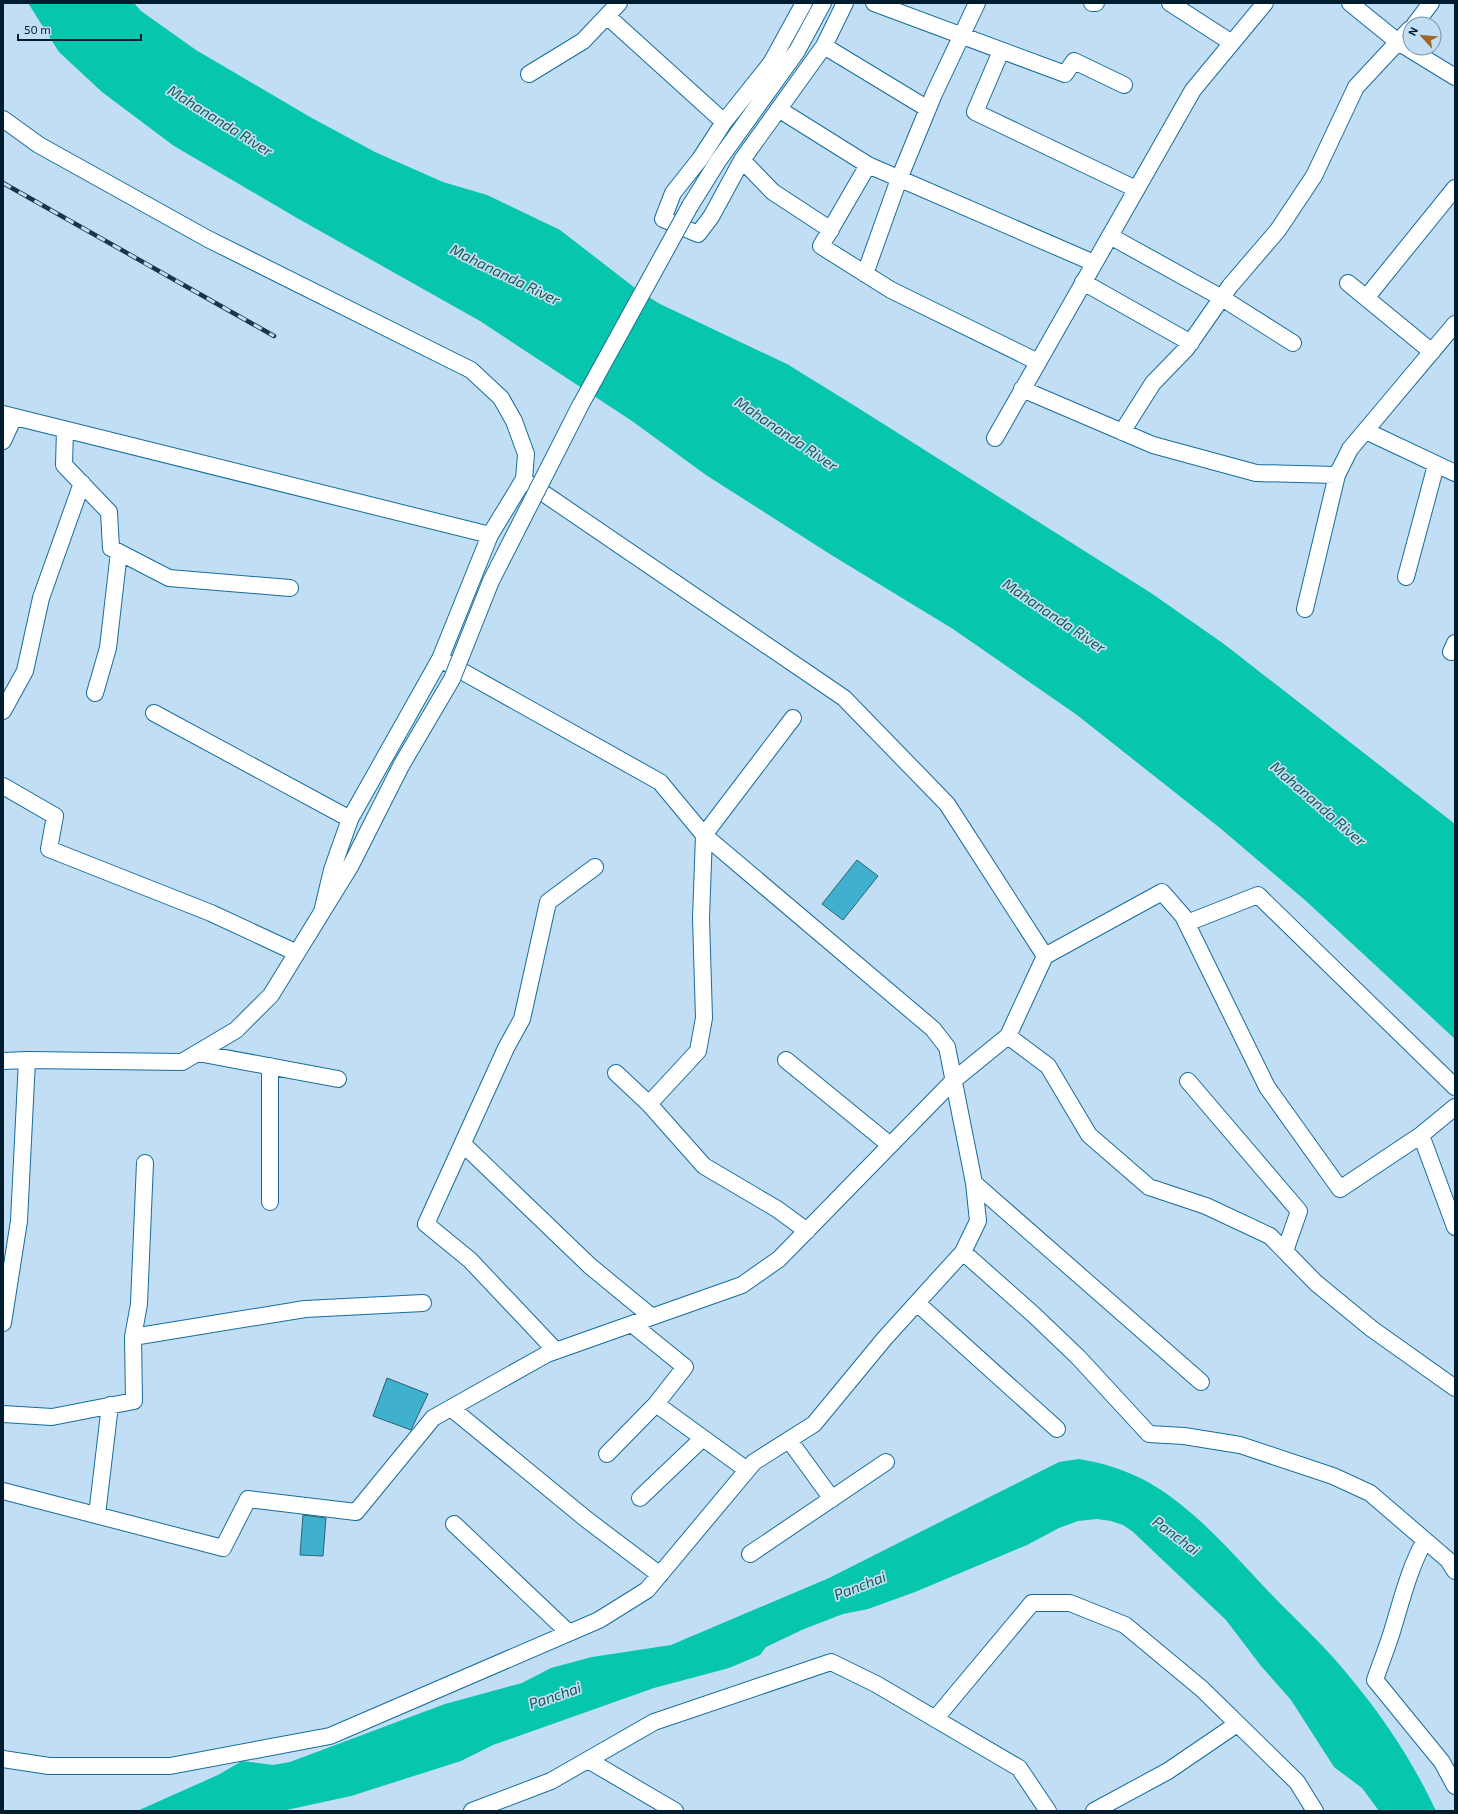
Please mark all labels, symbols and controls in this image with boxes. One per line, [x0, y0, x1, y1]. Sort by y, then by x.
scale bar [18, 16, 141, 42]
north arrow [1402, 16, 1442, 56]
text: 50 m [24, 22, 51, 36]
text: N [1405, 25, 1420, 38]
water label: Mahananda River [165, 81, 277, 160]
water label: Mahananda River [447, 240, 564, 309]
water label: Mahananda River [732, 392, 842, 475]
water label: Mahananda River [1000, 574, 1110, 657]
water label: Mahananda River [1267, 757, 1371, 850]
water label: Panchai [1150, 1512, 1204, 1559]
water label: Panchai [831, 1567, 888, 1603]
water label: Panchai [526, 1678, 584, 1712]

